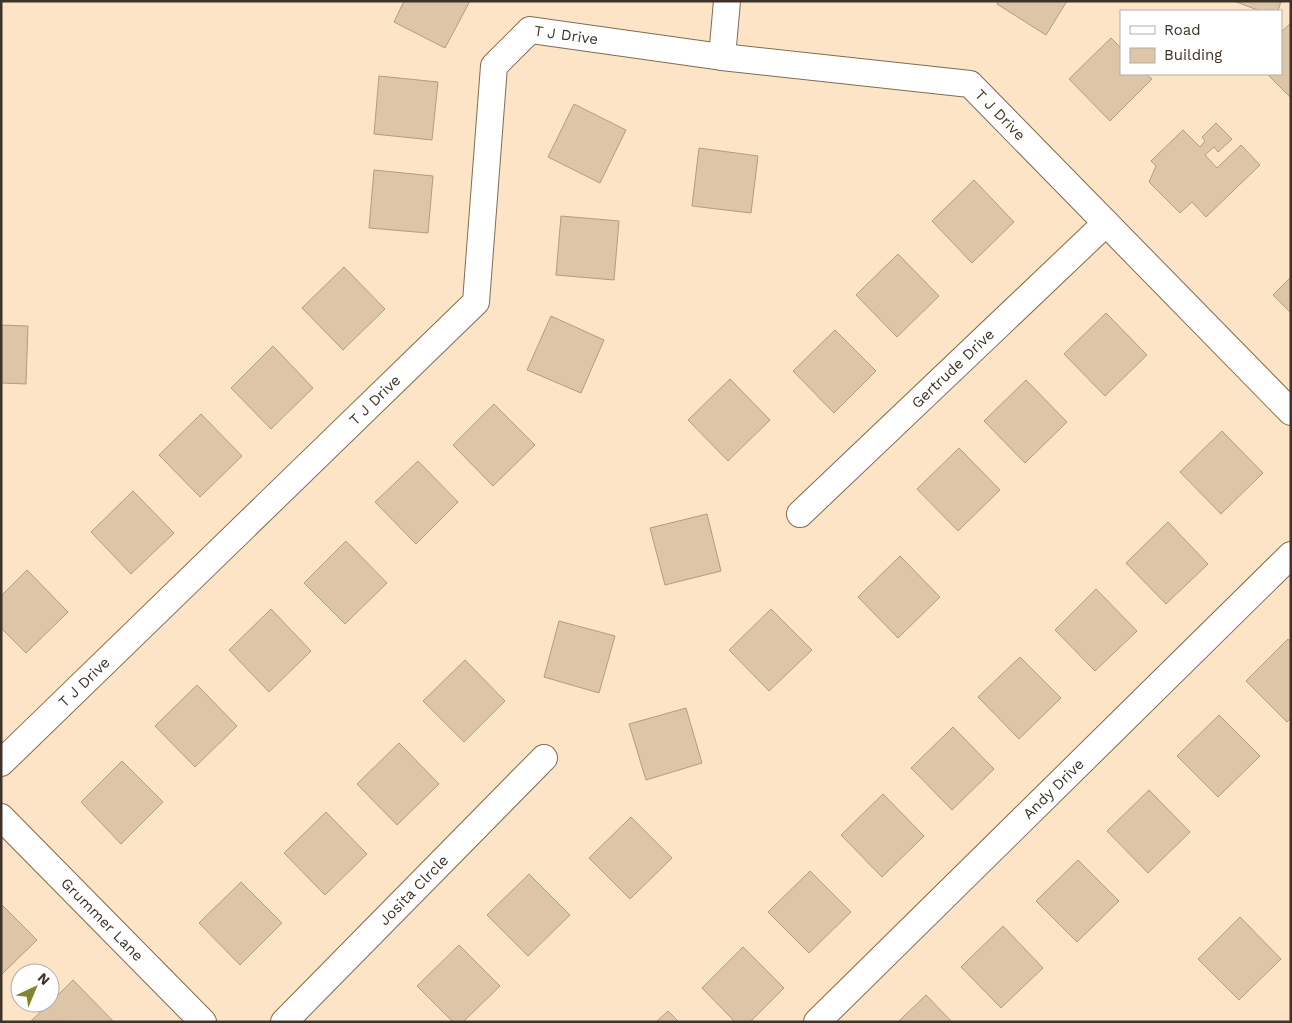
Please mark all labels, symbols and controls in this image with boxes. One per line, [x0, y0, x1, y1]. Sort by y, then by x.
legend [1120, 10, 1282, 75]
text: Road [1164, 21, 1201, 39]
street label: T J Drive [533, 22, 599, 48]
text: Building [1164, 46, 1222, 64]
street label: T J Drive [971, 86, 1029, 144]
street label: Gertrude Drive [908, 325, 998, 412]
street label: T J Drive [345, 371, 404, 429]
street label: T J Drive [55, 653, 114, 711]
street label: Andy Drive [1019, 755, 1088, 823]
street label: Josita Clrcle [375, 851, 452, 929]
street label: Grummer Lane [57, 874, 147, 965]
north arrow [10, 963, 60, 1013]
text: N [35, 969, 53, 988]

